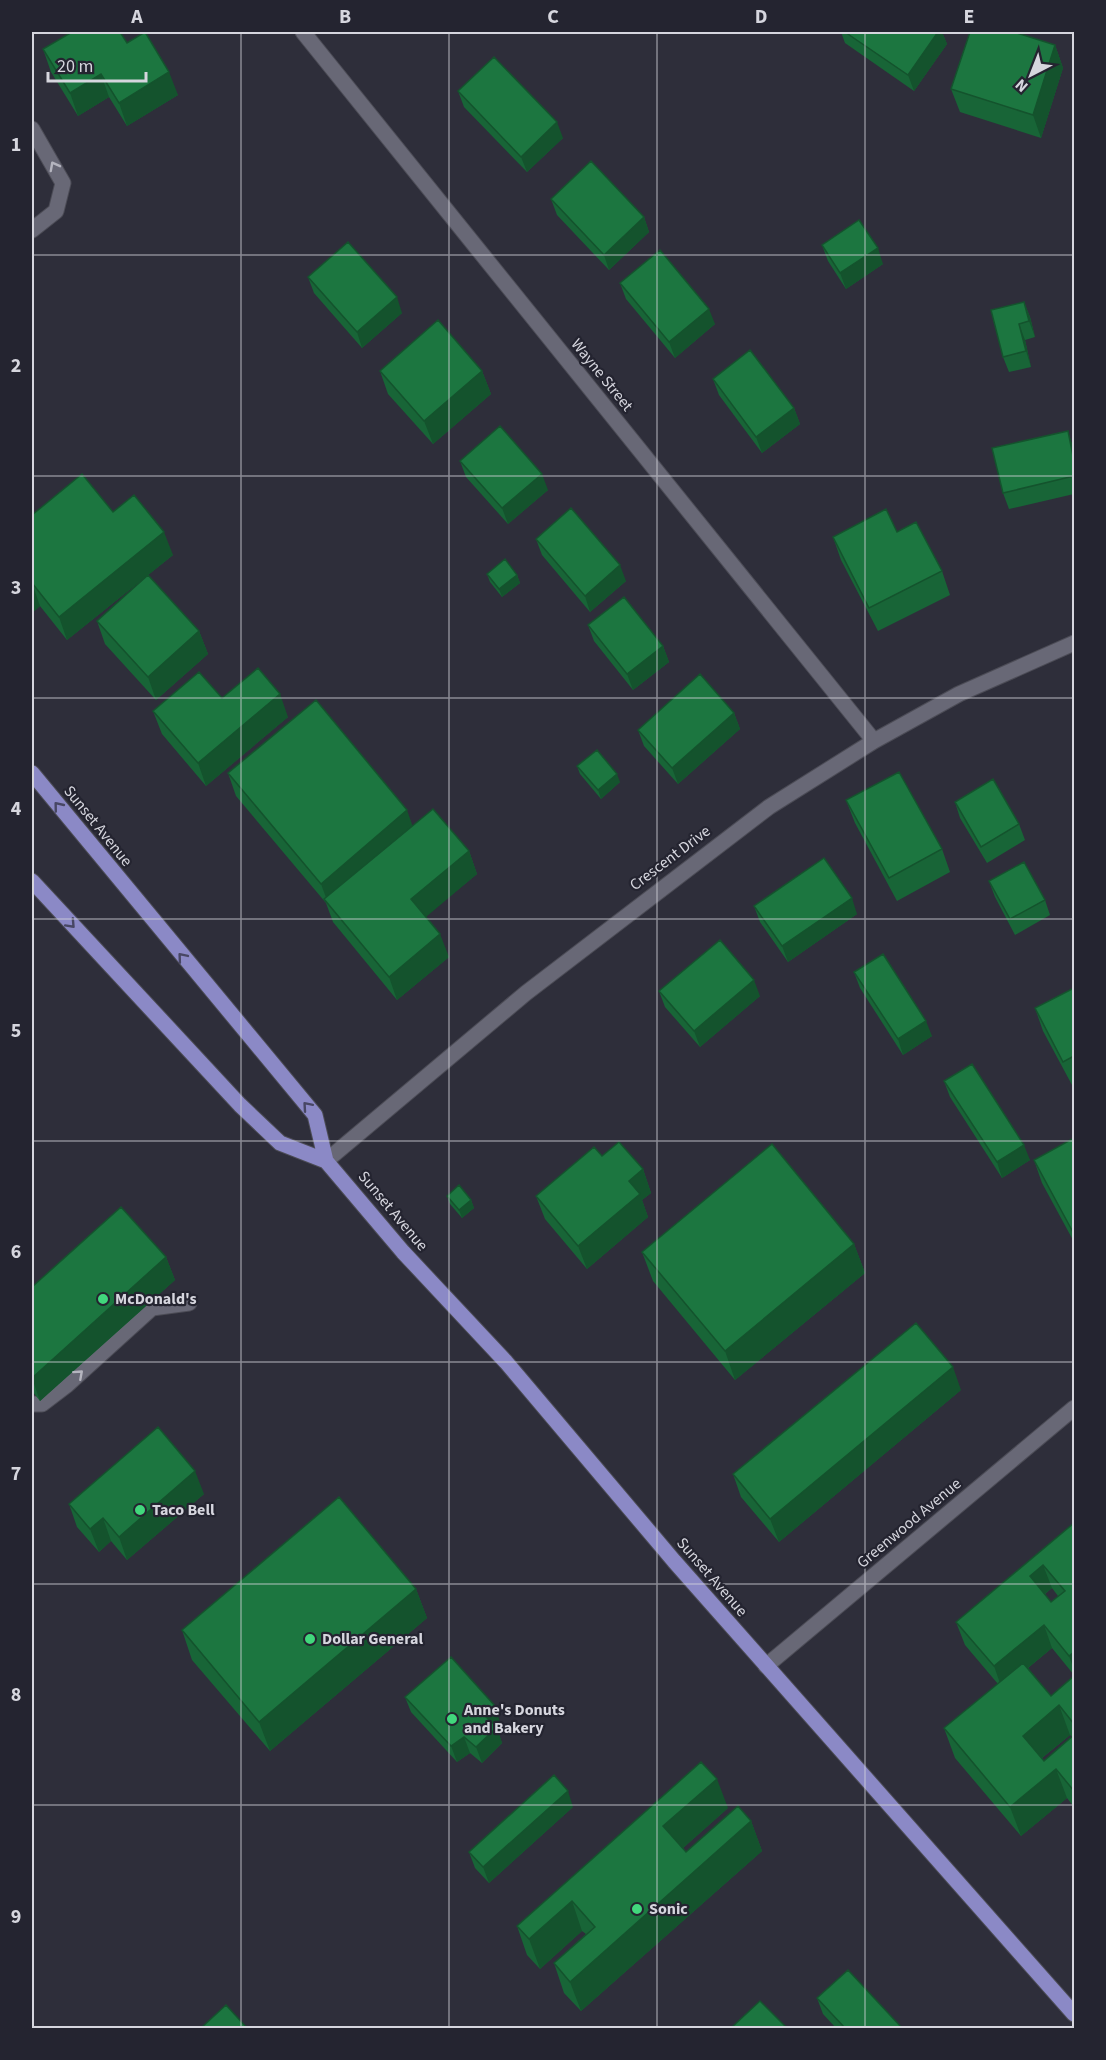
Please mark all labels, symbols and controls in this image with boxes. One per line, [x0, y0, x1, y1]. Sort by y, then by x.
text: A [130, 3, 143, 31]
text: B [339, 3, 351, 31]
text: C [547, 3, 559, 31]
text: D [755, 3, 767, 31]
text: E [964, 3, 974, 31]
scale bar [48, 45, 146, 83]
north arrow [1001, 45, 1061, 105]
text: 20 m [57, 54, 93, 79]
text: N [1010, 74, 1033, 97]
text: 1 [11, 131, 21, 159]
one-way arrow [50, 161, 61, 172]
street label: Wayne Street [566, 334, 639, 417]
text: 2 [11, 352, 21, 380]
text: 3 [11, 574, 21, 602]
street label: Sunset Avenue [58, 781, 138, 871]
text: 4 [11, 795, 22, 823]
one-way arrow [55, 802, 66, 813]
street label: Crescent Drive [625, 820, 715, 896]
one-way arrow [64, 917, 75, 928]
one-way arrow [179, 953, 190, 964]
text: 5 [11, 1017, 21, 1045]
one-way arrow [303, 1102, 314, 1113]
street label: Sunset Avenue [353, 1166, 433, 1256]
text: 6 [11, 1238, 21, 1266]
place label: McDonald's [115, 1288, 197, 1310]
marker: McDonald's [96, 1292, 110, 1306]
one-way arrow [72, 1370, 83, 1381]
text: 7 [11, 1460, 21, 1488]
street label: Greenwood Avenue [852, 1473, 966, 1573]
place label: Taco Bell [152, 1499, 215, 1521]
marker: Taco Bell [133, 1503, 147, 1517]
street label: Sunset Avenue [671, 1533, 753, 1621]
place label: Dollar General [322, 1628, 423, 1650]
marker: Dollar General [303, 1632, 317, 1646]
text: 8 [11, 1681, 21, 1709]
place label: Anne's Donuts and Bakery [463, 1699, 565, 1739]
marker: Anne's Donuts and Bakery [445, 1712, 459, 1726]
place label: Sonic [649, 1898, 688, 1920]
marker: Sonic [630, 1902, 644, 1916]
text: 9 [11, 1903, 21, 1931]

